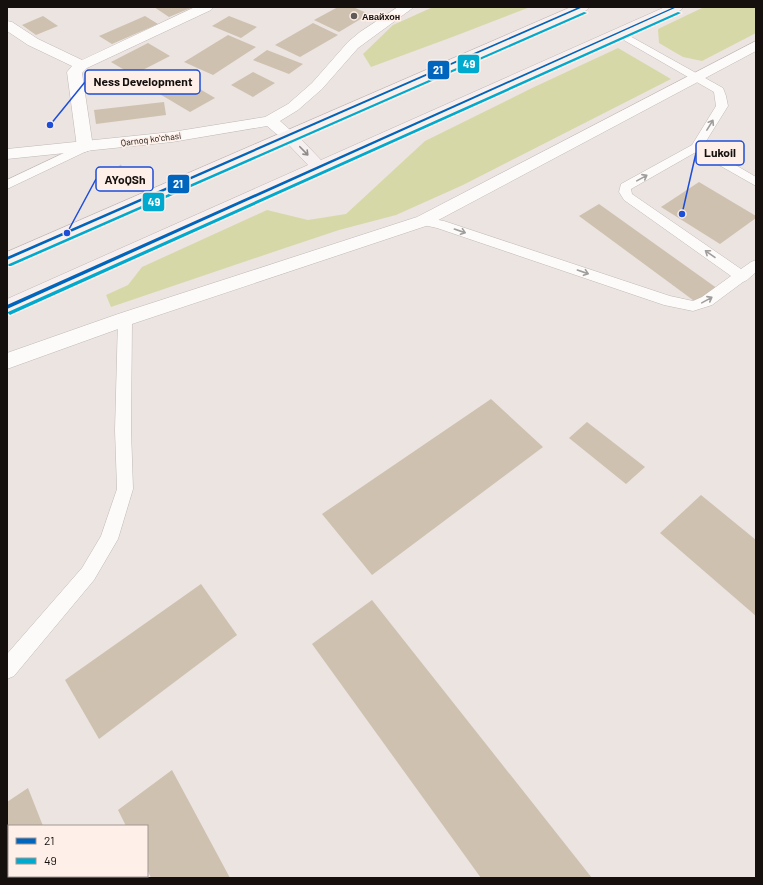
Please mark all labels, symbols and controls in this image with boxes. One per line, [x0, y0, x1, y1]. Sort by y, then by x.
marker: Авайхон [349, 11, 359, 21]
place label: Авайхон [362, 11, 400, 22]
line badge: 49 [457, 54, 480, 74]
text: 49 [463, 57, 475, 70]
line badge: 21 [427, 60, 450, 80]
text: 21 [433, 63, 443, 76]
callout: Ness Development [85, 70, 200, 94]
text: Ness Development [94, 74, 193, 88]
one-way arrow [707, 119, 715, 131]
street label: Qarnoq koʻchasi [120, 130, 182, 148]
callout: Lukoil [696, 141, 744, 165]
text: Lukoil [704, 145, 736, 159]
one-way arrow [299, 146, 309, 156]
callout: AYoQSh [96, 167, 153, 191]
text: AYoQSh [105, 172, 145, 186]
one-way arrow [636, 173, 648, 181]
line badge: 21 [167, 174, 190, 194]
text: 21 [173, 177, 183, 190]
line badge: 49 [142, 192, 165, 212]
text: 49 [148, 195, 160, 208]
one-way arrow [454, 228, 467, 235]
one-way arrow [704, 250, 715, 258]
one-way arrow [577, 269, 589, 277]
one-way arrow [701, 296, 713, 303]
legend [8, 825, 148, 877]
text: 21 [44, 833, 54, 847]
text: 49 [44, 853, 57, 867]

